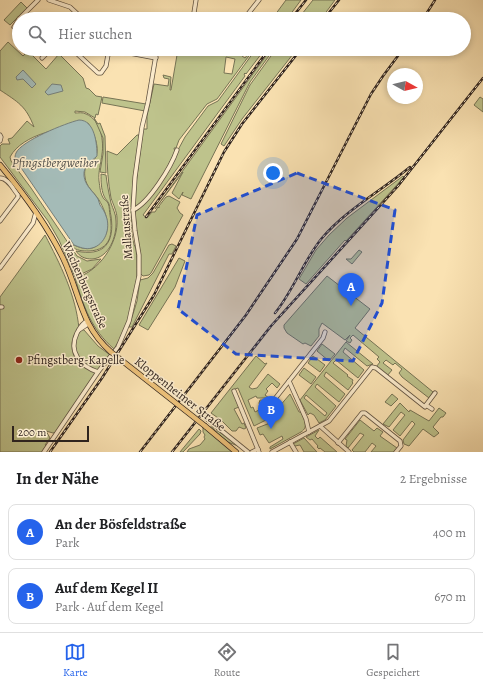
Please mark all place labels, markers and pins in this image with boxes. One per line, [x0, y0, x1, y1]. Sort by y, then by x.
pin: A [338, 273, 364, 306]
place label: Pfingstberg-Kapelle [27, 352, 124, 368]
marker: Pfingstberg-Kapelle [14, 355, 24, 365]
pin: B [258, 396, 284, 429]

